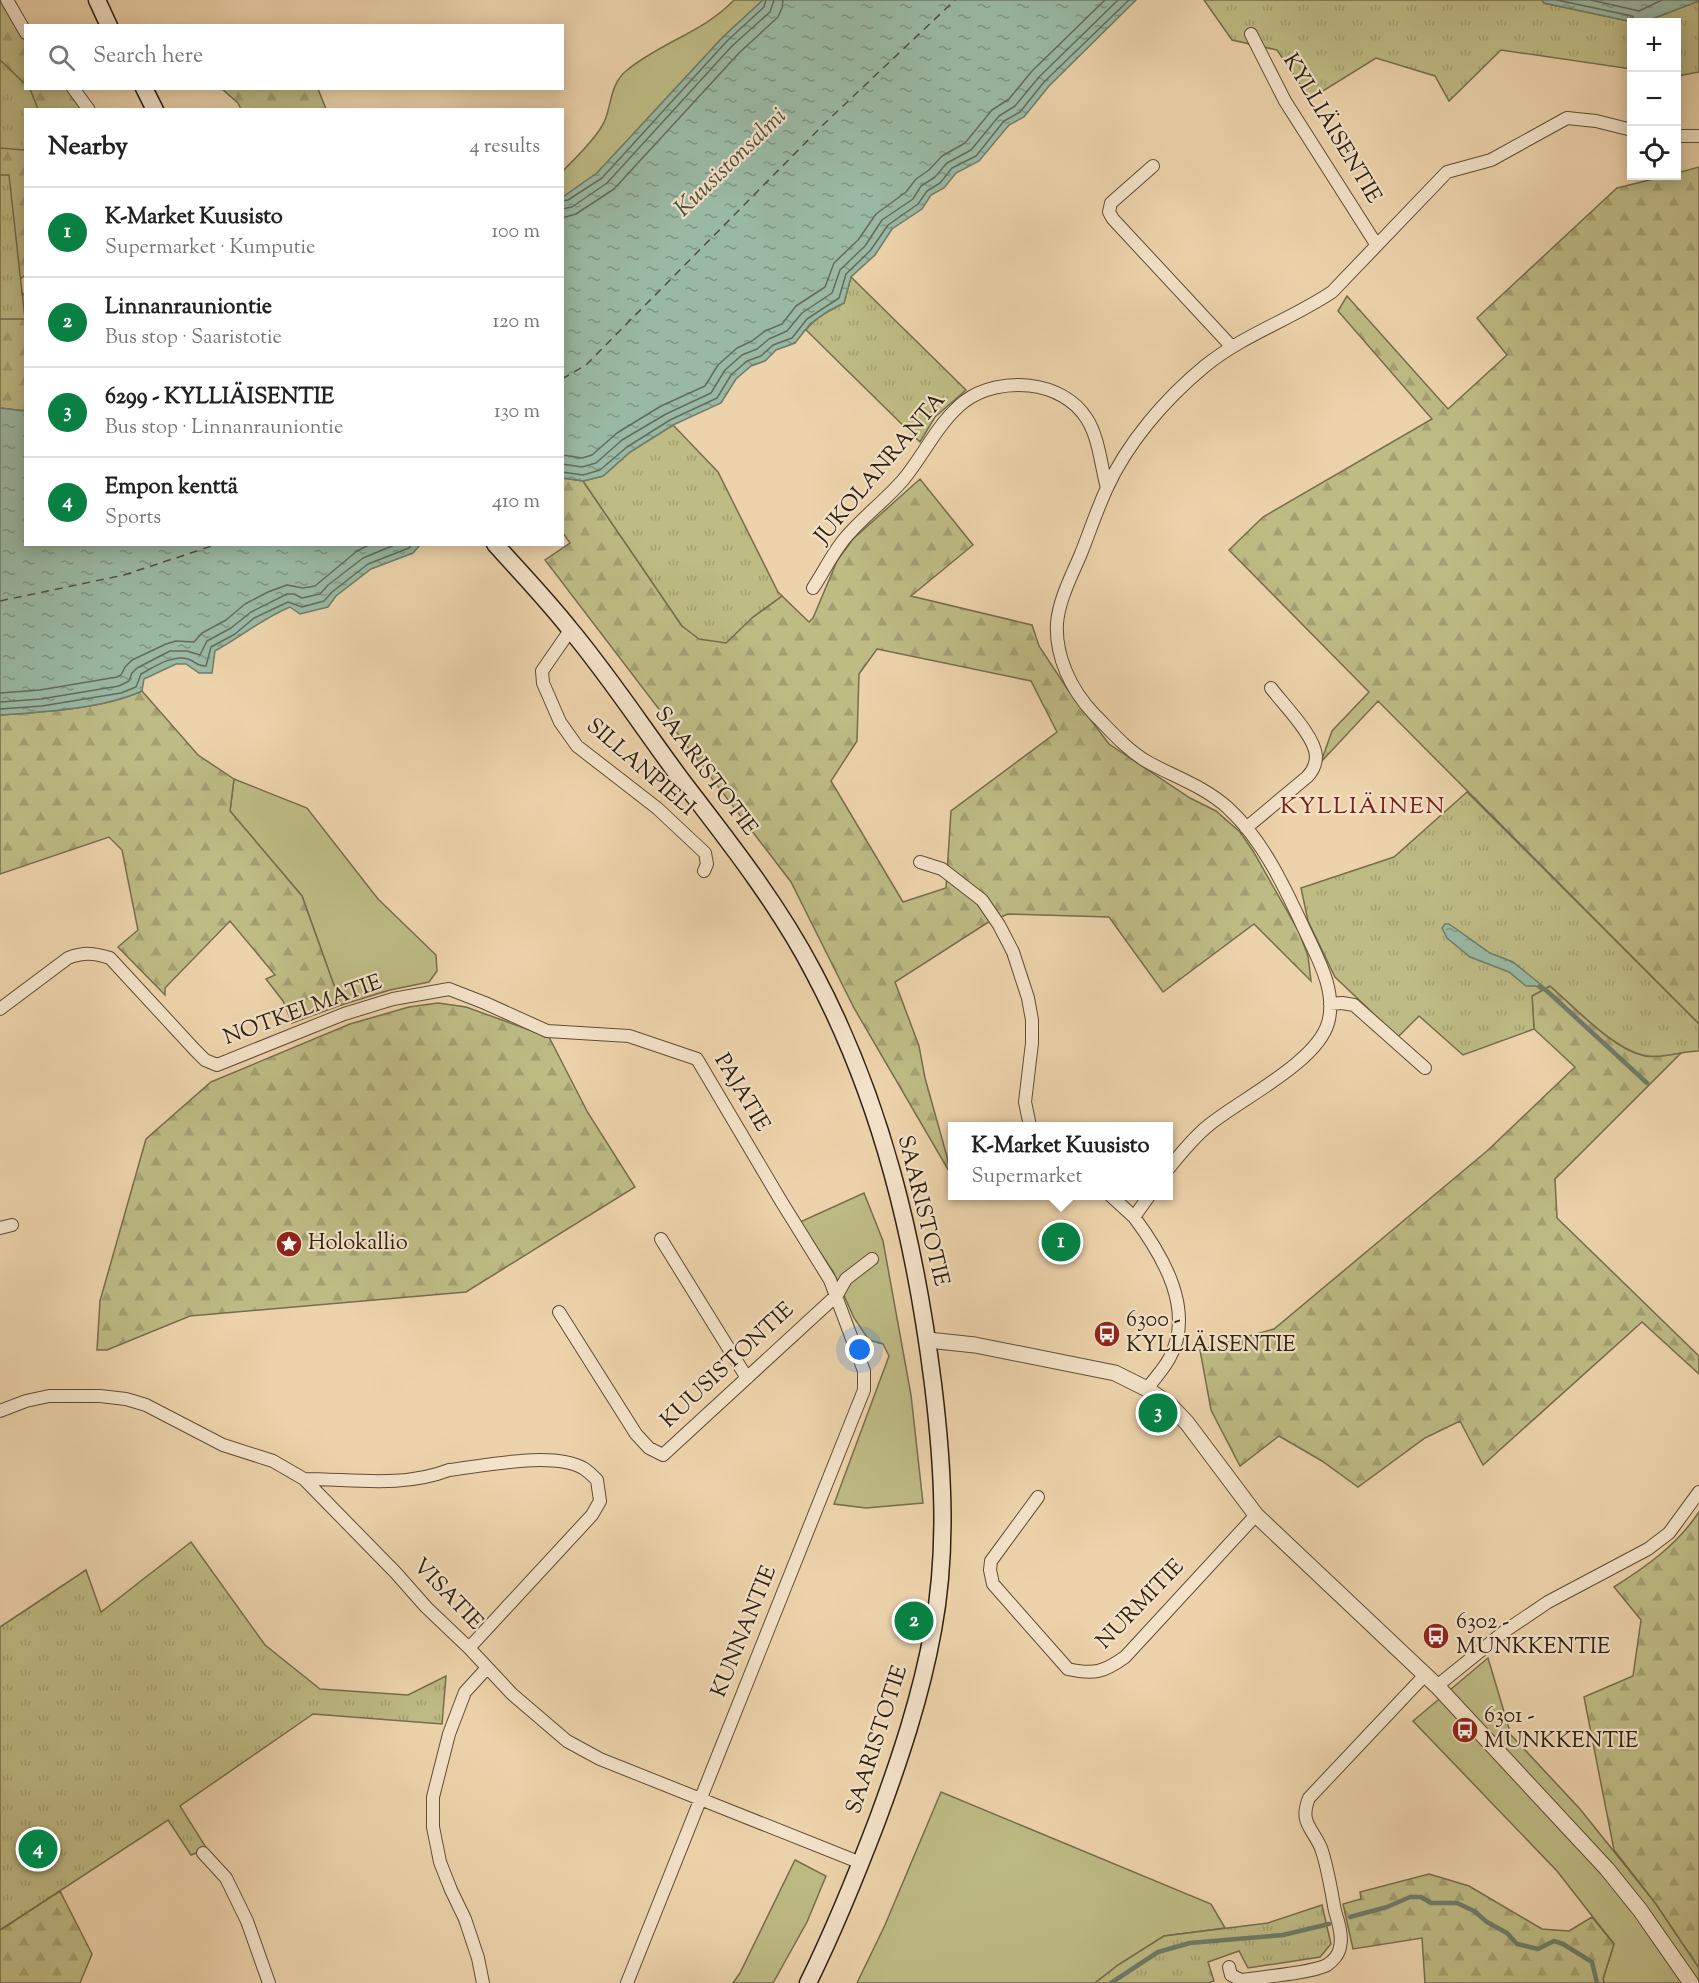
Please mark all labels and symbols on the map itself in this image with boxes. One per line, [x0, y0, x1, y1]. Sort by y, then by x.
street label: KYLLIÄISENTIE [1274, 48, 1388, 210]
water label: Kuusistonsalmi [667, 101, 795, 225]
street label: JUKOLANRANTA [807, 386, 954, 553]
street label: SAARISTOTIE [646, 701, 764, 843]
street label: SILLANPIELI [578, 711, 702, 825]
district label: KYLLIÄINEN [1280, 790, 1446, 824]
street label: NOTKELMATIE [219, 968, 387, 1054]
street label: PAJATIE [705, 1048, 777, 1138]
street label: SAARISTOTIE [888, 1132, 956, 1290]
pin: 1 [1042, 1220, 1080, 1264]
place label: Holokallio [308, 1228, 408, 1260]
place icon: Holokallio [274, 1229, 304, 1259]
street label: KUUSISTONTIE [654, 1296, 802, 1436]
place label: 6300 - KYLLIÄISENTIE [1126, 1305, 1296, 1362]
bus stop icon: 6300 - KYLLIÄISENTIE [1092, 1319, 1122, 1349]
your location [845, 1335, 874, 1364]
pin: 3 [1138, 1390, 1178, 1436]
street label: VISATIE [404, 1552, 490, 1638]
street label: NURMITIE [1090, 1553, 1192, 1657]
street label: KUNNANTIE [704, 1561, 786, 1703]
pin: 2 [894, 1598, 934, 1644]
place label: 6302 - MUNKKENTIE [1456, 1607, 1610, 1664]
bus stop icon: 6302 - MUNKKENTIE [1421, 1621, 1451, 1651]
street label: SAARISTOTIE [839, 1662, 917, 1818]
place label: 6301 - MUNKKENTIE [1484, 1701, 1638, 1758]
bus stop icon: 6301 - MUNKKENTIE [1450, 1715, 1480, 1745]
pin: 4 [18, 1826, 57, 1872]

